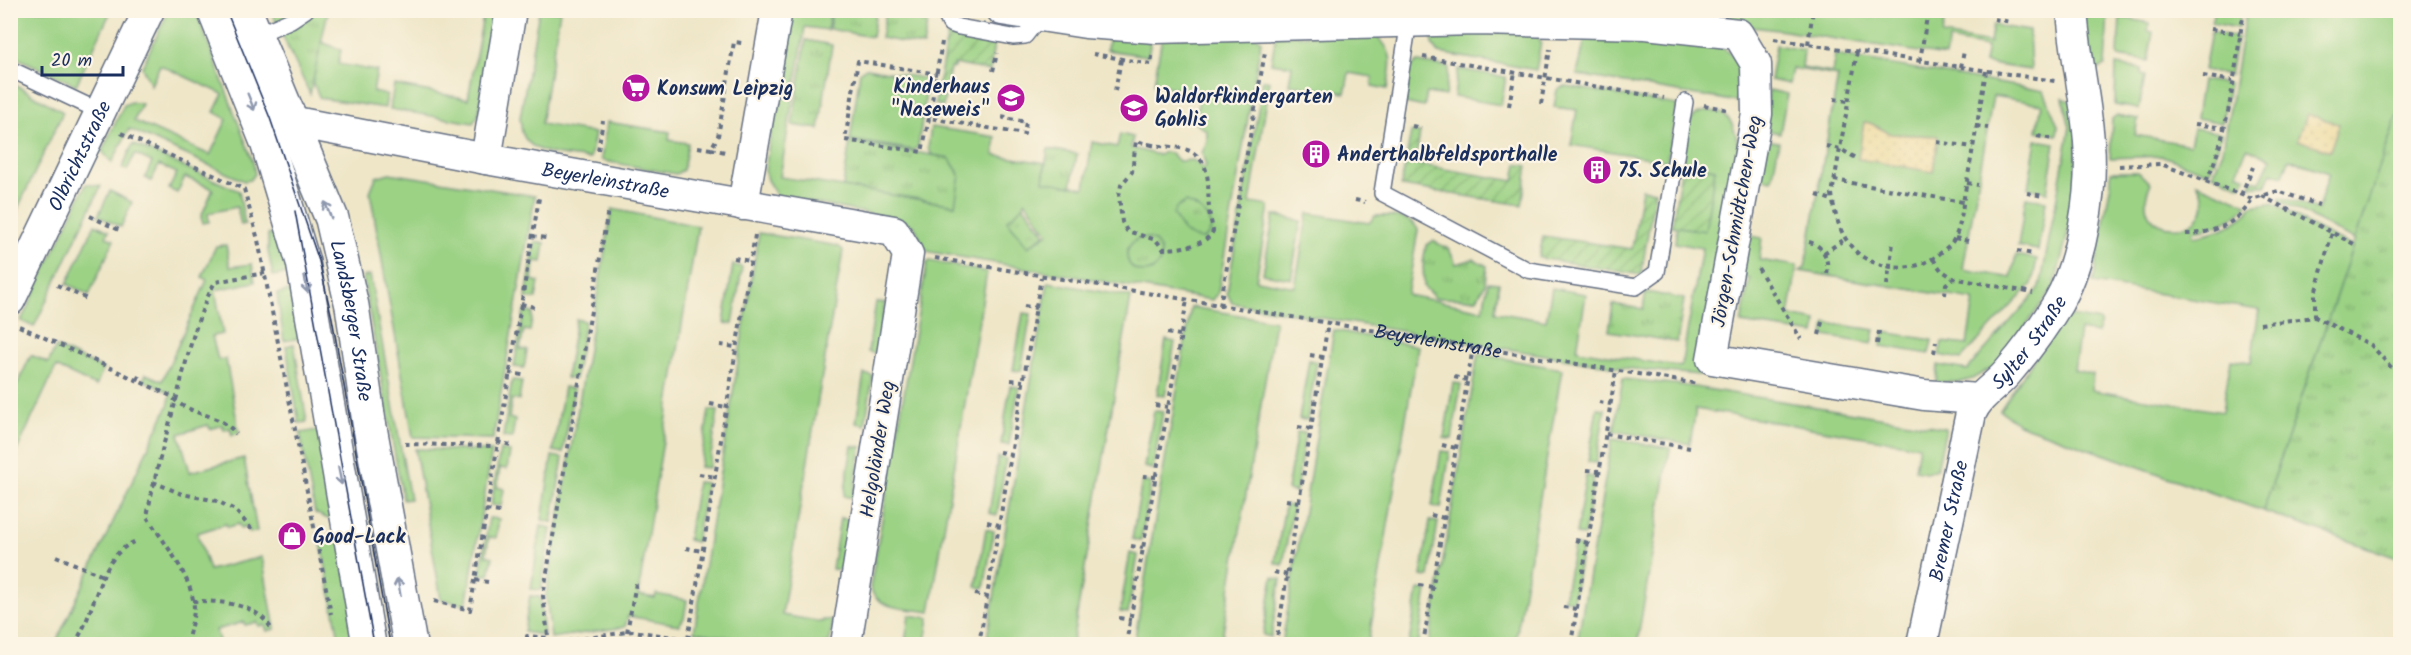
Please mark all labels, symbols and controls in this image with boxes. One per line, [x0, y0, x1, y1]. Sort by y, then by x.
scale bar [42, 39, 123, 77]
text: 20 m [51, 47, 92, 76]
supermarket icon: Konsum Leipzig [620, 72, 652, 104]
place label: Kinderhaus "Naseweis" [890, 72, 991, 127]
place label: Konsum Leipzig [657, 74, 793, 106]
school or university icon: Kinderhaus "Naseweis" [995, 82, 1027, 114]
place label: Waldorfkindergarten Gohlis [1155, 82, 1333, 137]
one-way arrow [246, 92, 257, 111]
school or university icon: Waldorfkindergarten Gohlis [1118, 92, 1150, 124]
street label: Olbrichtstraße [41, 96, 121, 217]
street label: Jörgen-Schmidtchen-Weg [1704, 113, 1772, 330]
building icon: Anderthalbfeldsporthalle [1300, 138, 1332, 170]
place label: Anderthalbfeldsporthalle [1337, 140, 1558, 172]
building icon: 75. Schule [1581, 154, 1613, 186]
street label: Beyerleinstraße [539, 155, 672, 209]
place label: 75. Schule [1618, 156, 1707, 188]
one-way arrow [322, 201, 333, 220]
street label: Landsberger Straße [319, 237, 380, 404]
one-way arrow [301, 274, 312, 294]
street label: Sylter Straße [1985, 290, 2077, 399]
street label: Beyerleinstraße [1372, 317, 1504, 369]
street label: Helgoländer Weg [852, 378, 906, 520]
street label: Bremer Straße [1922, 458, 1979, 585]
one-way arrow [335, 466, 346, 486]
shop icon: Good-Lack [276, 520, 308, 552]
place label: Good-Lack [313, 522, 406, 554]
one-way arrow [393, 578, 404, 597]

